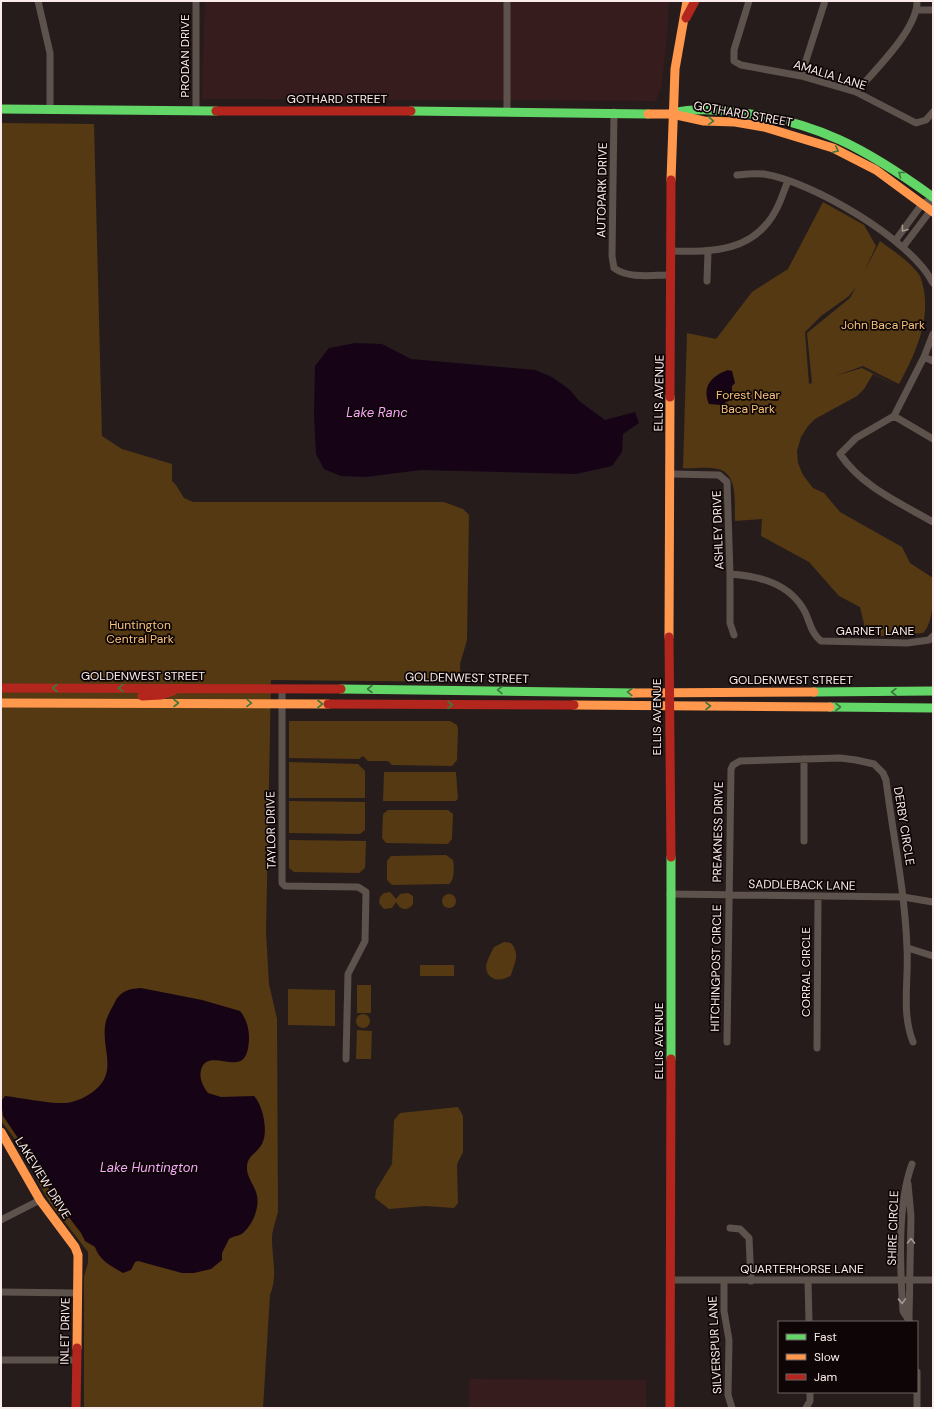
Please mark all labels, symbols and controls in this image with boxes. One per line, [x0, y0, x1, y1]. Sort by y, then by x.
street label: PRODAN DRIVE [177, 14, 193, 98]
street label: AMALIA LANE [791, 56, 869, 94]
street label: GOTHARD STREET [287, 91, 387, 107]
street label: GOTHARD STREET [692, 97, 794, 131]
one-way arrow [708, 117, 714, 125]
street label: AUTOPARK DRIVE [593, 142, 611, 238]
one-way arrow [832, 145, 840, 153]
one-way arrow [899, 172, 906, 179]
one-way arrow [902, 224, 909, 231]
park label: John Baca Park [841, 317, 925, 333]
street label: ELLIS AVENUE [650, 354, 668, 432]
park label: Forest Near Baca Park [716, 387, 781, 417]
water label: Lake Ranc [346, 404, 408, 421]
street label: ASHLEY DRIVE [709, 490, 727, 570]
park label: Huntington Central Park [106, 617, 174, 647]
street label: GARNET LANE [836, 623, 914, 639]
street label: GOLDENWEST STREET [81, 668, 205, 684]
street label: GOLDENWEST STREET [405, 669, 529, 687]
street label: GOLDENWEST STREET [729, 672, 853, 688]
street label: ELLIS AVENUE [649, 678, 665, 755]
one-way arrow [52, 684, 58, 692]
one-way arrow [118, 684, 124, 692]
one-way arrow [367, 685, 373, 693]
one-way arrow [497, 686, 503, 694]
one-way arrow [627, 688, 633, 696]
one-way arrow [891, 688, 897, 696]
one-way arrow [173, 699, 179, 707]
one-way arrow [246, 699, 252, 708]
one-way arrow [317, 700, 323, 708]
one-way arrow [447, 701, 453, 709]
one-way arrow [705, 702, 711, 710]
one-way arrow [835, 703, 841, 711]
street label: PREAKNESS DRIVE [709, 781, 727, 883]
street label: DERBY CIRCLE [890, 786, 918, 867]
street label: TAYLOR DRIVE [262, 791, 280, 869]
street label: SADDLEBACK LANE [748, 876, 856, 894]
street label: HITCHINGPOST CIRCLE [707, 904, 725, 1032]
street label: CORRAL CIRCLE [798, 927, 814, 1017]
street label: ELLIS AVENUE [651, 1002, 667, 1079]
street label: LAKEVIEW DRIVE [11, 1134, 75, 1222]
water label: Lake Huntington [100, 1159, 198, 1176]
street label: SHIRE CIRCLE [884, 1190, 902, 1266]
one-way arrow [907, 1238, 915, 1244]
street label: QUARTERHORSE LANE [740, 1261, 864, 1277]
street label: SILVERSPUR LANE [704, 1295, 726, 1394]
street label: INLET DRIVE [56, 1297, 74, 1365]
one-way arrow [898, 1298, 906, 1304]
legend [778, 1321, 918, 1393]
text: Fast [814, 1329, 837, 1345]
text: Slow [814, 1349, 840, 1365]
text: Jam [814, 1369, 837, 1385]

